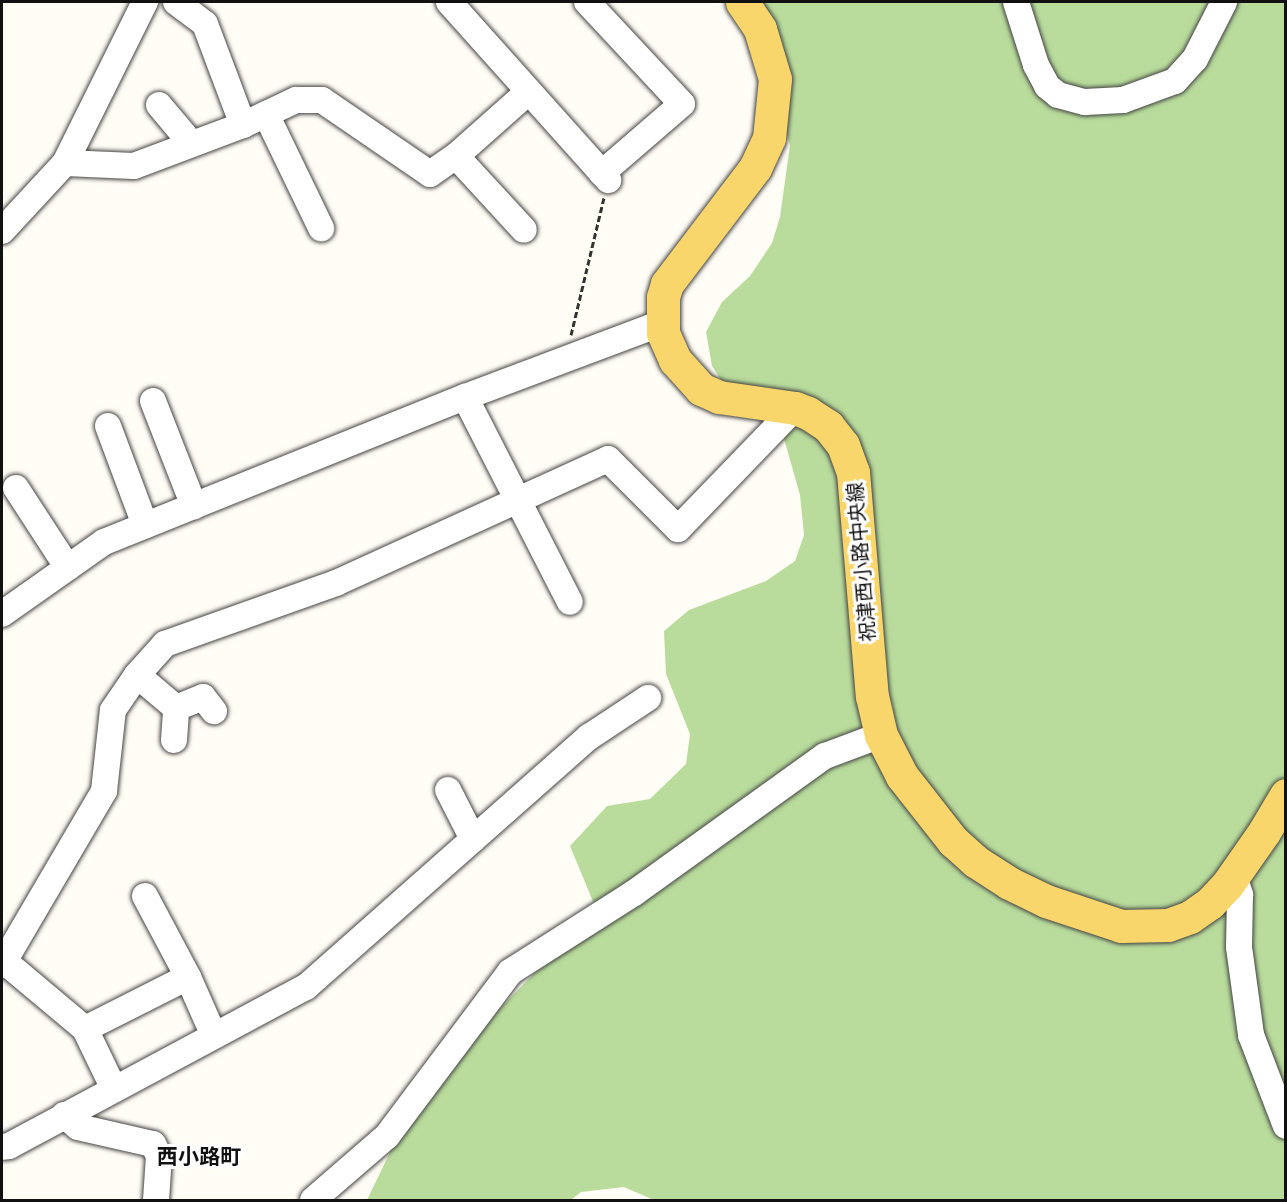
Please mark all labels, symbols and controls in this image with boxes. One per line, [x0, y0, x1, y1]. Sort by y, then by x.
street label: 祝津西小路中央線 [842, 481, 880, 643]
district label: 西小路町 [157, 1144, 241, 1170]

